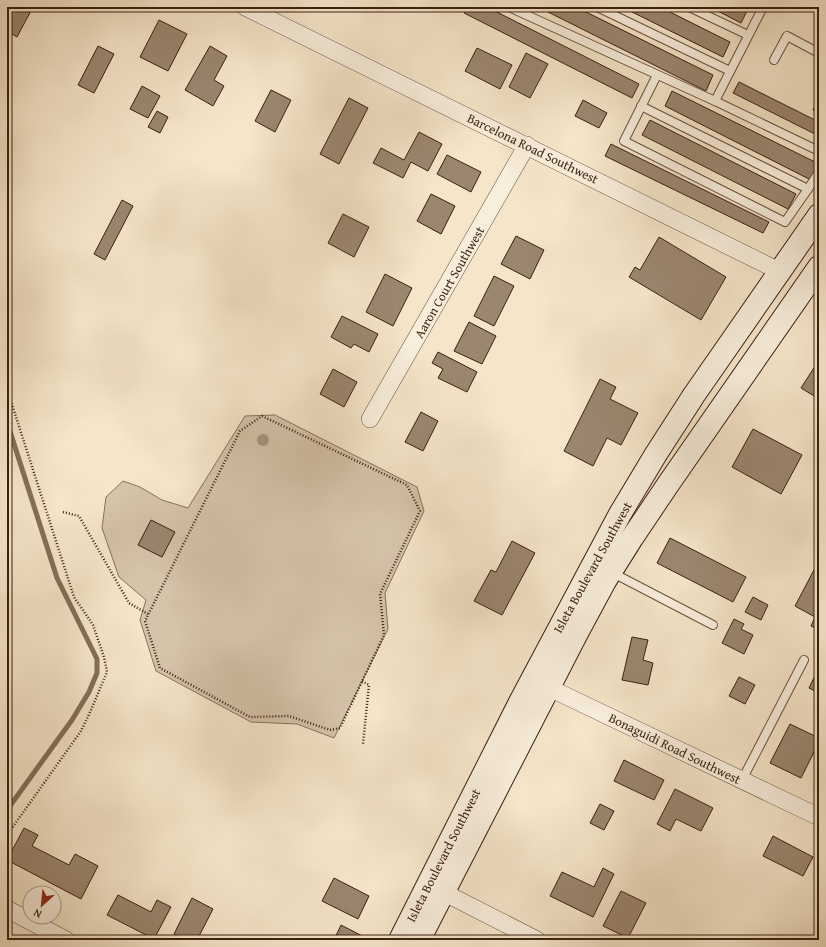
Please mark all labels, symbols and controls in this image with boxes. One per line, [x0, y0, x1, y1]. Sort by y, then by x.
street label: Barcelona Road Southwest [464, 108, 602, 189]
street label: Aaron Court Southwest [410, 222, 489, 342]
street label: Isleta Boulevard Southwest [548, 498, 637, 636]
street label: Bonaguidi Road Southwest [606, 708, 744, 789]
street label: Isleta Boulevard Southwest [402, 785, 486, 925]
north arrow [22, 885, 62, 925]
text: N [30, 905, 44, 923]

